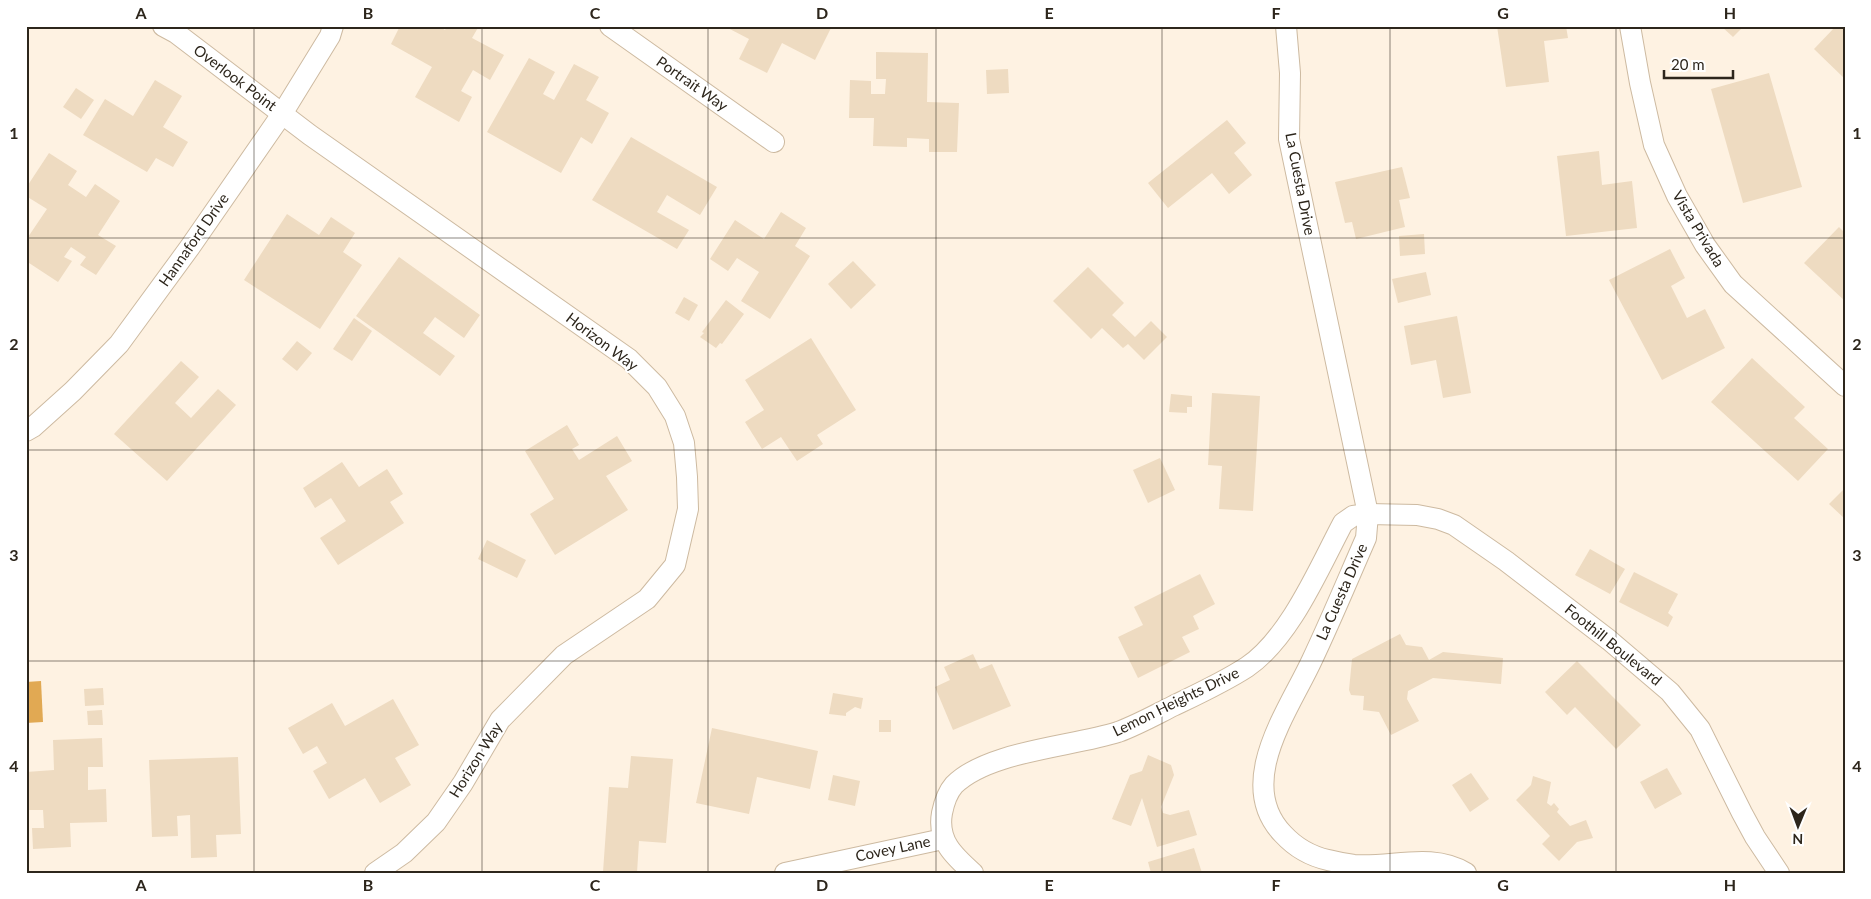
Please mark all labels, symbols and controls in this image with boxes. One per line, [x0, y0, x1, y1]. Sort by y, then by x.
text: A [134, 3, 147, 22]
text: B [363, 3, 373, 22]
text: C [590, 3, 601, 22]
text: D [816, 3, 828, 22]
text: E [1044, 3, 1054, 22]
text: F [1271, 3, 1281, 22]
text: G [1497, 3, 1509, 22]
text: H [1724, 3, 1736, 22]
street label: Overlook Point [191, 40, 281, 115]
scale bar [1664, 48, 1732, 80]
street label: Portrait Way [653, 52, 732, 115]
text: 20 m [1671, 55, 1705, 73]
text: 1 [9, 123, 19, 142]
text: 1 [1852, 123, 1862, 142]
street label: La Cuesta Drive [1282, 131, 1320, 237]
street label: Vista Privada [1669, 187, 1729, 270]
street label: Hannaford Drive [154, 189, 232, 289]
street label: Horizon Way [563, 308, 642, 374]
text: 2 [9, 334, 19, 353]
text: 2 [1852, 334, 1862, 353]
street label: La Cuesta Drive [1312, 540, 1371, 643]
text: 3 [9, 545, 19, 564]
text: 3 [1852, 545, 1862, 564]
street label: Foothill Boulevard [1562, 600, 1666, 689]
street label: Lemon Heights Drive [1109, 663, 1242, 740]
street label: Horizon Way [445, 718, 506, 801]
text: 4 [9, 756, 19, 775]
text: 4 [1852, 756, 1862, 775]
north arrow [1774, 802, 1824, 852]
street label: Covey Lane [854, 831, 932, 865]
text: N [1792, 831, 1803, 848]
text: A [134, 875, 147, 894]
text: B [363, 875, 373, 894]
text: C [590, 875, 601, 894]
text: D [816, 875, 828, 894]
text: E [1044, 875, 1054, 894]
text: F [1271, 875, 1281, 894]
text: G [1497, 875, 1509, 894]
text: H [1724, 875, 1736, 894]

